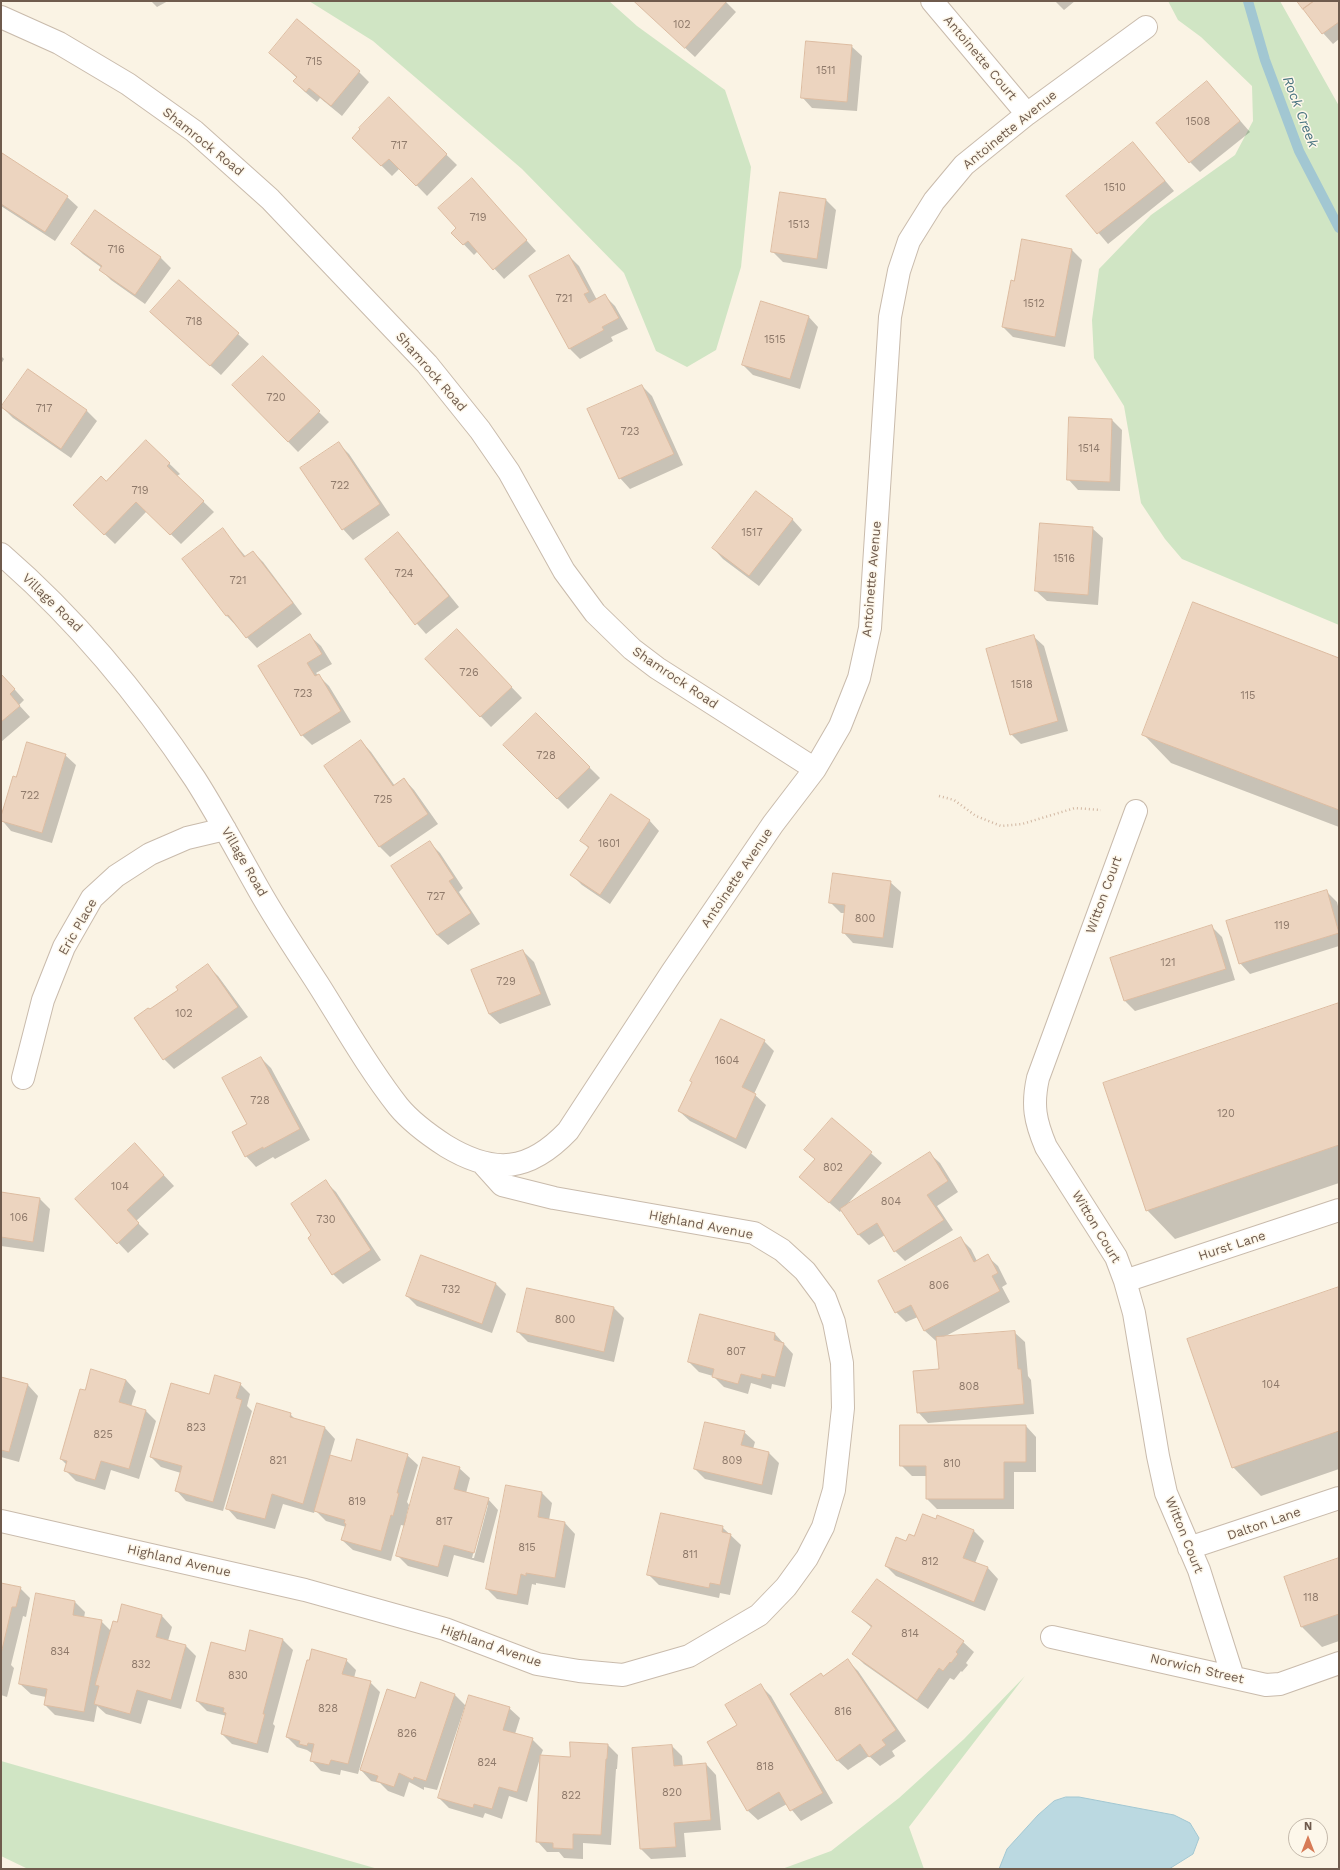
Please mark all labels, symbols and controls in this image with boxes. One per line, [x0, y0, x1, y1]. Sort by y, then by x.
street label: Antoinette Court [940, 13, 1020, 103]
house number: 102 [673, 18, 691, 32]
house number: 715 [306, 55, 322, 69]
house number: 1511 [816, 64, 836, 78]
water label: Rock Creek [1279, 74, 1321, 150]
street label: Antoinette Avenue [960, 87, 1060, 173]
street label: Shamrock Road [159, 105, 247, 179]
house number: 1508 [1186, 115, 1210, 129]
house number: 717 [391, 139, 407, 153]
house number: 1510 [1104, 181, 1126, 195]
house number: 719 [469, 211, 487, 225]
house number: 1513 [788, 218, 810, 232]
house number: 716 [107, 243, 125, 257]
house number: 721 [556, 292, 572, 306]
house number: 1512 [1023, 297, 1045, 311]
house number: 718 [185, 315, 203, 329]
street label: Shamrock Road [392, 329, 470, 415]
house number: 1515 [764, 333, 786, 347]
house number: 720 [266, 391, 286, 405]
house number: 717 [36, 402, 52, 416]
house number: 723 [621, 425, 639, 439]
house number: 1514 [1078, 442, 1100, 456]
house number: 722 [331, 479, 349, 493]
house number: 719 [131, 484, 149, 498]
street label: Antoinette Avenue [859, 520, 885, 638]
house number: 1517 [741, 526, 763, 540]
house number: 1516 [1053, 552, 1075, 566]
house number: 724 [395, 567, 413, 581]
street label: Village Road [19, 570, 85, 636]
house number: 721 [230, 574, 246, 588]
street label: Shamrock Road [629, 644, 721, 712]
house number: 726 [459, 666, 479, 680]
house number: 1518 [1011, 678, 1033, 692]
house number: 723 [294, 687, 312, 701]
house number: 115 [1241, 689, 1255, 703]
house number: 728 [536, 749, 556, 763]
house number: 722 [21, 789, 39, 803]
house number: 725 [374, 793, 392, 807]
street label: Village Road [218, 824, 270, 900]
street label: Antoinette Avenue [698, 825, 776, 931]
house number: 1601 [598, 837, 620, 851]
street label: Witton Court [1083, 854, 1125, 936]
house number: 727 [427, 890, 445, 904]
street label: Eric Place [56, 896, 100, 958]
house number: 800 [855, 912, 875, 926]
house number: 119 [1274, 919, 1290, 933]
house number: 121 [1161, 956, 1175, 970]
house number: 729 [496, 975, 516, 989]
house number: 102 [175, 1007, 193, 1021]
house number: 1604 [715, 1054, 739, 1068]
house number: 728 [250, 1094, 270, 1108]
house number: 120 [1217, 1107, 1235, 1121]
house number: 802 [823, 1161, 843, 1175]
house number: 104 [111, 1180, 129, 1194]
street label: Witton Court [1068, 1188, 1124, 1266]
house number: 804 [881, 1195, 901, 1209]
street label: Highland Avenue [648, 1207, 754, 1243]
house number: 106 [10, 1211, 28, 1225]
house number: 730 [316, 1213, 336, 1227]
street label: Hurst Lane [1196, 1228, 1268, 1264]
house number: 806 [929, 1279, 949, 1293]
house number: 732 [442, 1283, 460, 1297]
house number: 800 [555, 1313, 575, 1327]
house number: 807 [726, 1345, 746, 1359]
house number: 104 [1262, 1378, 1280, 1392]
house number: 808 [959, 1380, 979, 1394]
house number: 823 [186, 1421, 206, 1435]
house number: 825 [93, 1428, 113, 1442]
house number: 821 [269, 1454, 287, 1468]
house number: 809 [722, 1454, 742, 1468]
house number: 810 [943, 1457, 961, 1471]
street label: Witton Court [1162, 1494, 1206, 1576]
house number: 819 [348, 1495, 366, 1509]
street label: Dalton Lane [1225, 1504, 1303, 1544]
house number: 817 [435, 1515, 453, 1529]
street label: Highland Avenue [126, 1541, 232, 1581]
house number: 815 [518, 1541, 536, 1555]
house number: 811 [682, 1548, 698, 1562]
house number: 812 [921, 1555, 939, 1569]
house number: 118 [1303, 1591, 1319, 1605]
street label: Highland Avenue [438, 1621, 544, 1671]
house number: 814 [901, 1627, 919, 1641]
house number: 834 [50, 1645, 70, 1659]
street label: Norwich Street [1149, 1651, 1245, 1687]
house number: 832 [131, 1658, 151, 1672]
house number: 830 [228, 1669, 248, 1683]
house number: 828 [318, 1702, 338, 1716]
house number: 816 [834, 1705, 852, 1719]
house number: 826 [397, 1727, 417, 1741]
house number: 824 [477, 1756, 497, 1770]
house number: 818 [756, 1760, 774, 1774]
house number: 820 [662, 1786, 682, 1800]
house number: 822 [561, 1789, 581, 1803]
north arrow [1288, 1818, 1328, 1858]
text: N [1304, 1820, 1312, 1833]

